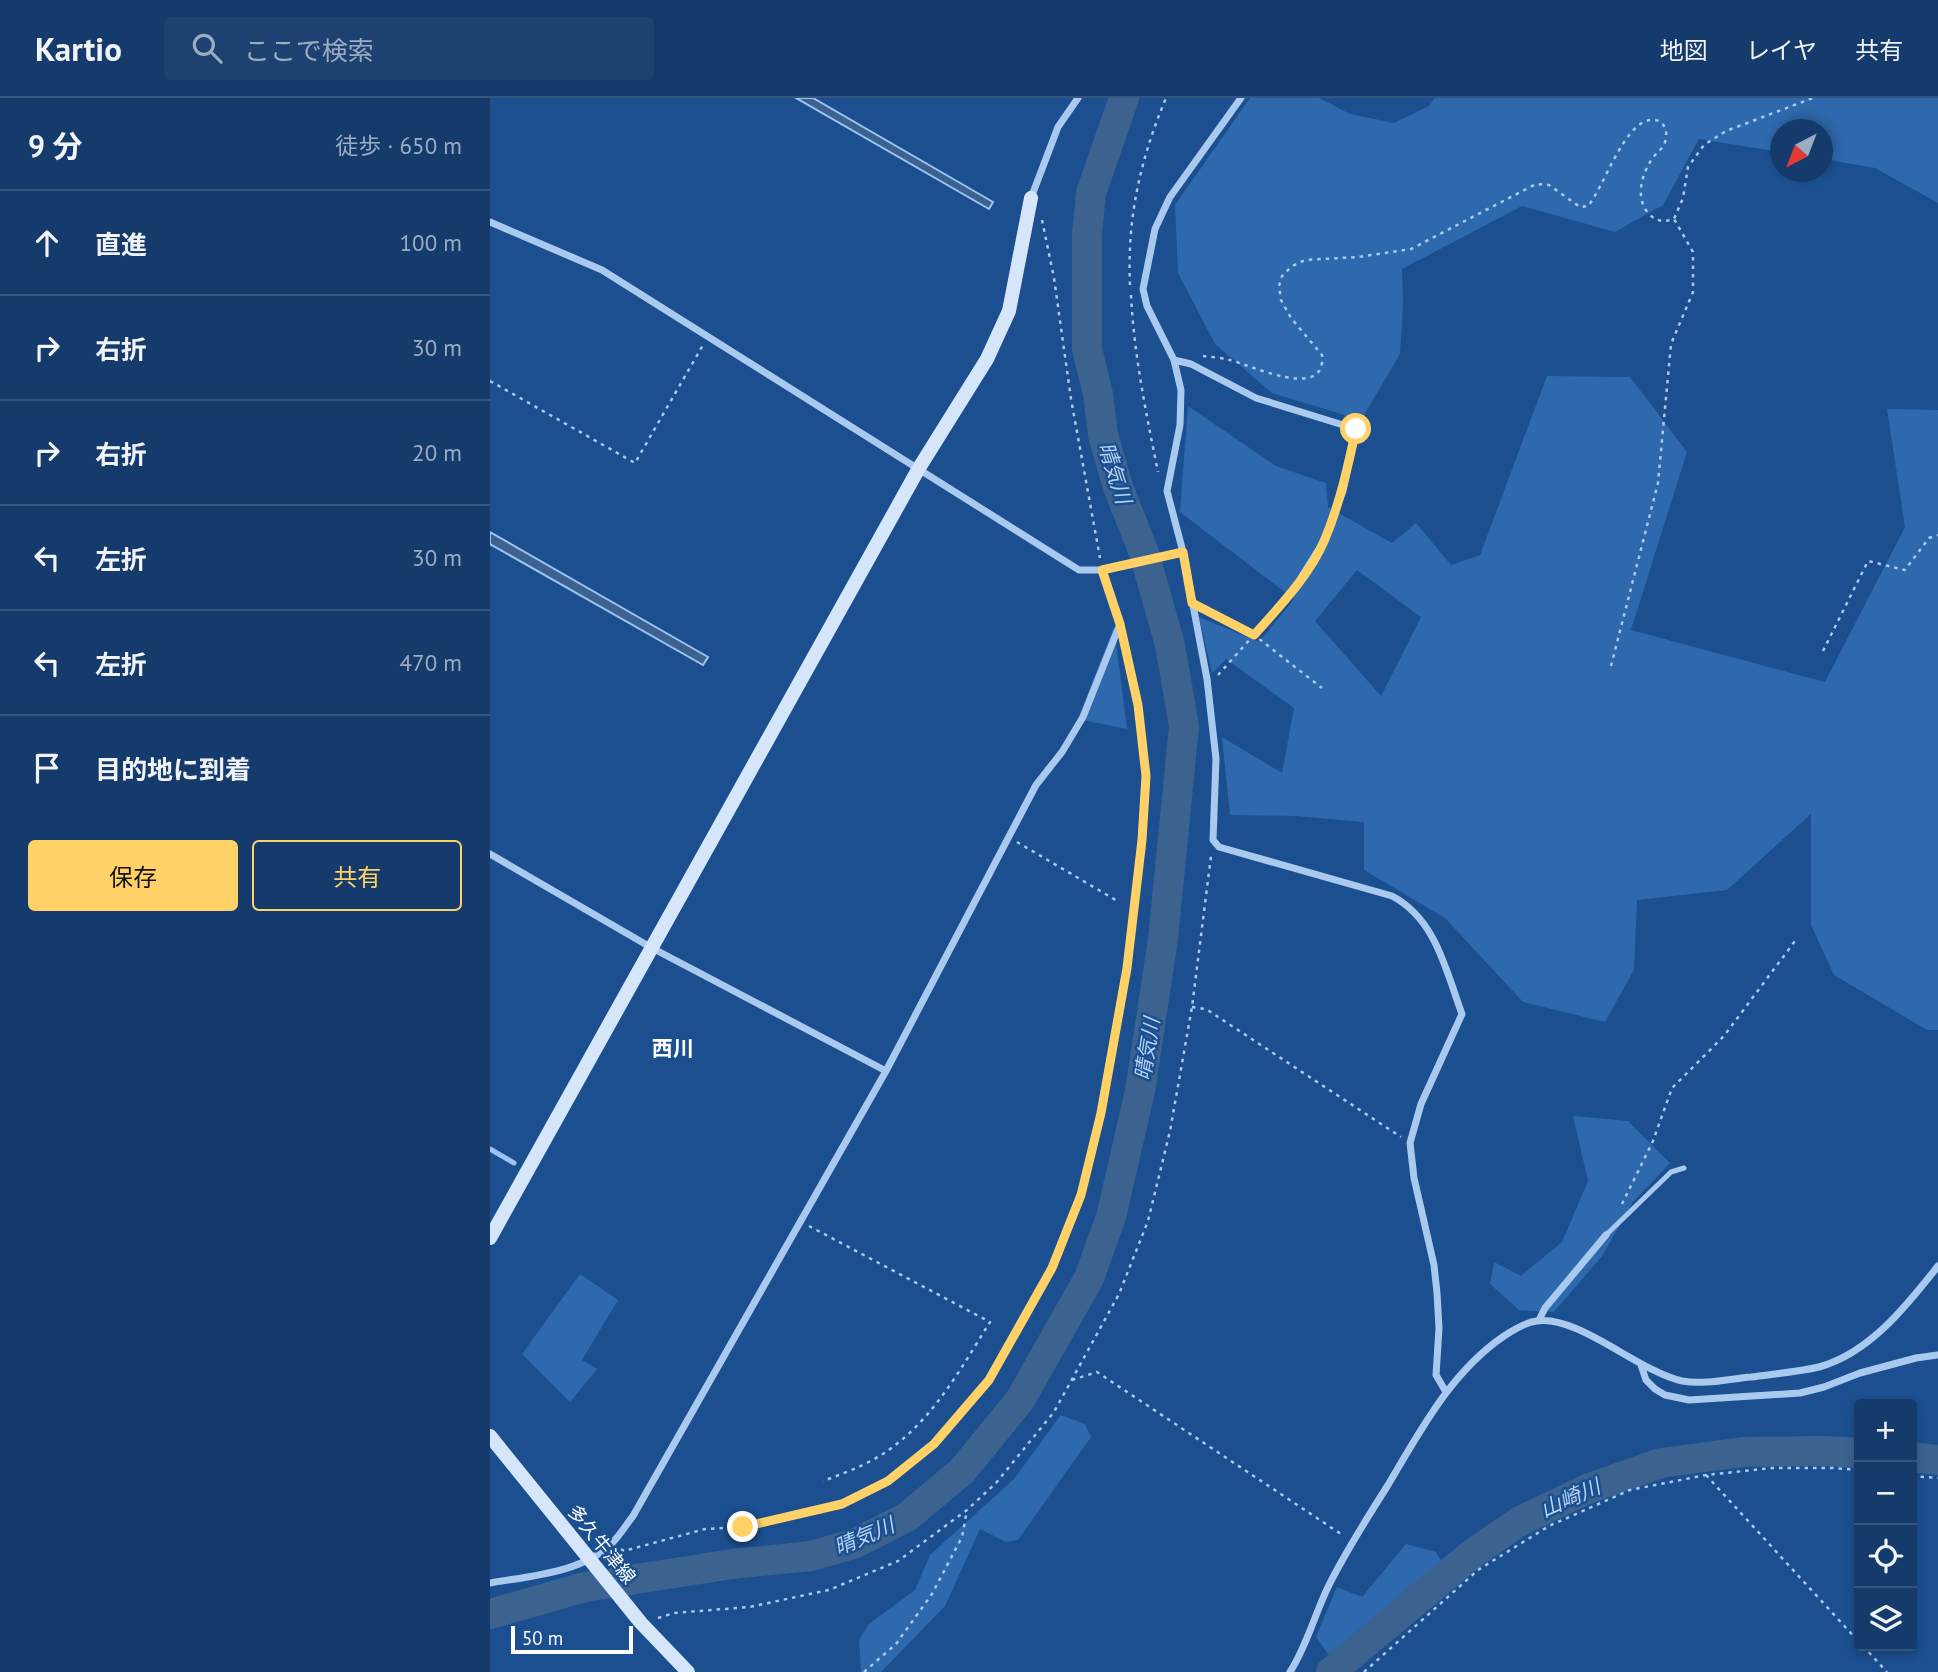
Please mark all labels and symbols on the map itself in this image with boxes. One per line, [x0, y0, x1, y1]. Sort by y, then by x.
north arrow [1770, 119, 1833, 182]
route start [1340, 413, 1371, 444]
water label: 晴気川 [1092, 439, 1138, 509]
water label: 晴気川 [1129, 1014, 1166, 1082]
district label: 西川 [652, 1035, 694, 1062]
water label: 山崎川 [1536, 1472, 1606, 1523]
street label: 多久牛津線 [563, 1500, 641, 1588]
water label: 晴気川 [830, 1510, 900, 1561]
route end [727, 1511, 758, 1542]
scale bar [511, 1623, 634, 1655]

